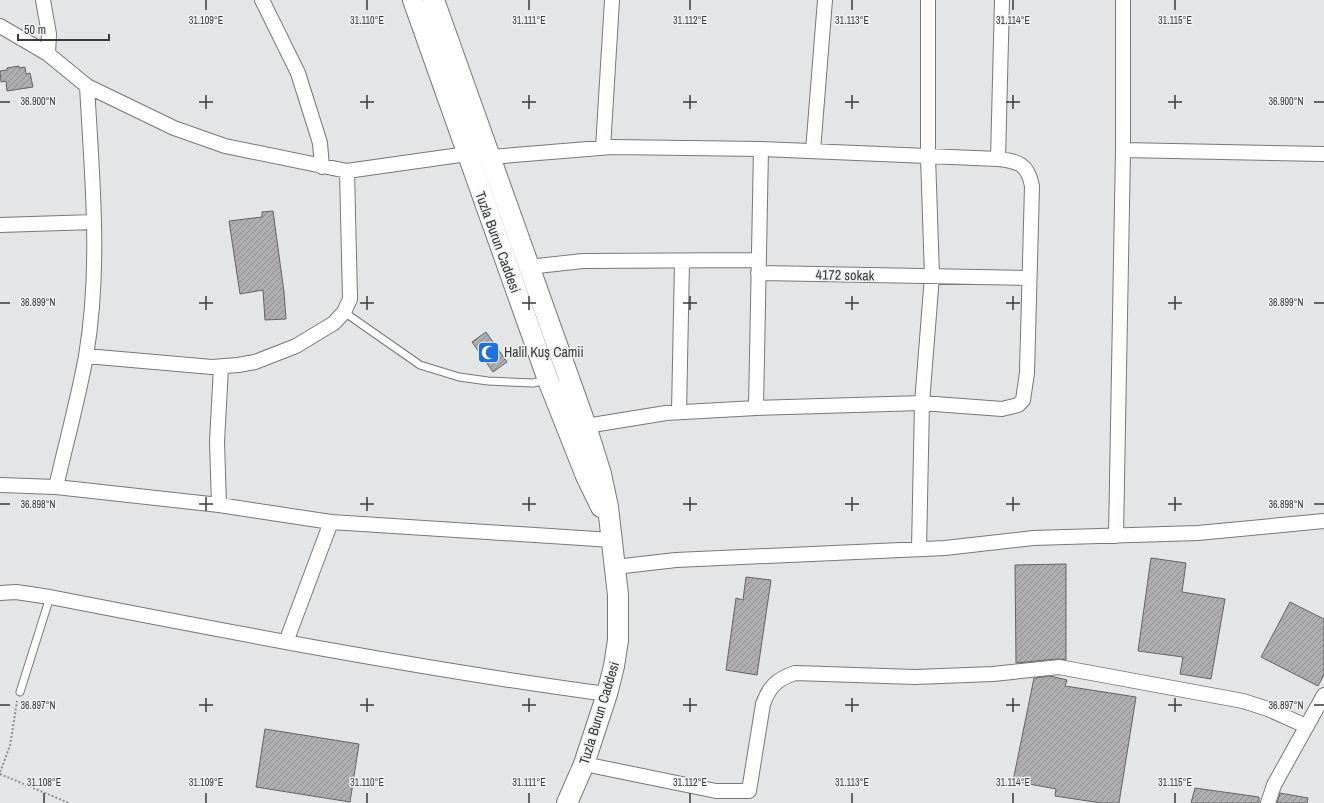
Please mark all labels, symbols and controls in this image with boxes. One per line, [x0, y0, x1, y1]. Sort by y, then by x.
text: 31.109°E [189, 14, 223, 27]
text: 31.110°E [350, 14, 384, 27]
text: 31.111°E [512, 14, 546, 27]
text: 31.112°E [673, 14, 707, 27]
text: 31.113°E [835, 14, 869, 27]
text: 31.114°E [996, 14, 1030, 27]
text: 31.115°E [1158, 14, 1192, 27]
scale bar [18, 16, 109, 42]
text: 50 m [24, 22, 46, 38]
text: 36.900°N [21, 95, 56, 108]
text: 36.900°N [1269, 95, 1304, 108]
street label: Tuzla Burun Caddesi [471, 189, 525, 295]
street label: 4172 sokak [815, 265, 875, 285]
text: 36.899°N [21, 296, 56, 309]
text: 36.899°N [1269, 296, 1304, 309]
mosque icon: Halil Kuş Camii [476, 339, 502, 365]
place label: Halil Kuş Camii [504, 343, 584, 361]
text: 36.898°N [21, 498, 56, 511]
text: 36.898°N [1269, 498, 1304, 511]
street label: Tuzla Burun Caddesi [575, 659, 623, 767]
text: 36.897°N [21, 699, 56, 712]
text: 36.897°N [1269, 699, 1304, 712]
text: 31.108°E [27, 776, 61, 789]
text: 31.109°E [189, 776, 223, 789]
text: 31.110°E [350, 776, 384, 789]
text: 31.111°E [512, 776, 546, 789]
text: 31.112°E [673, 776, 707, 789]
text: 31.113°E [835, 776, 869, 789]
text: 31.114°E [996, 776, 1030, 789]
text: 31.115°E [1158, 776, 1192, 789]

